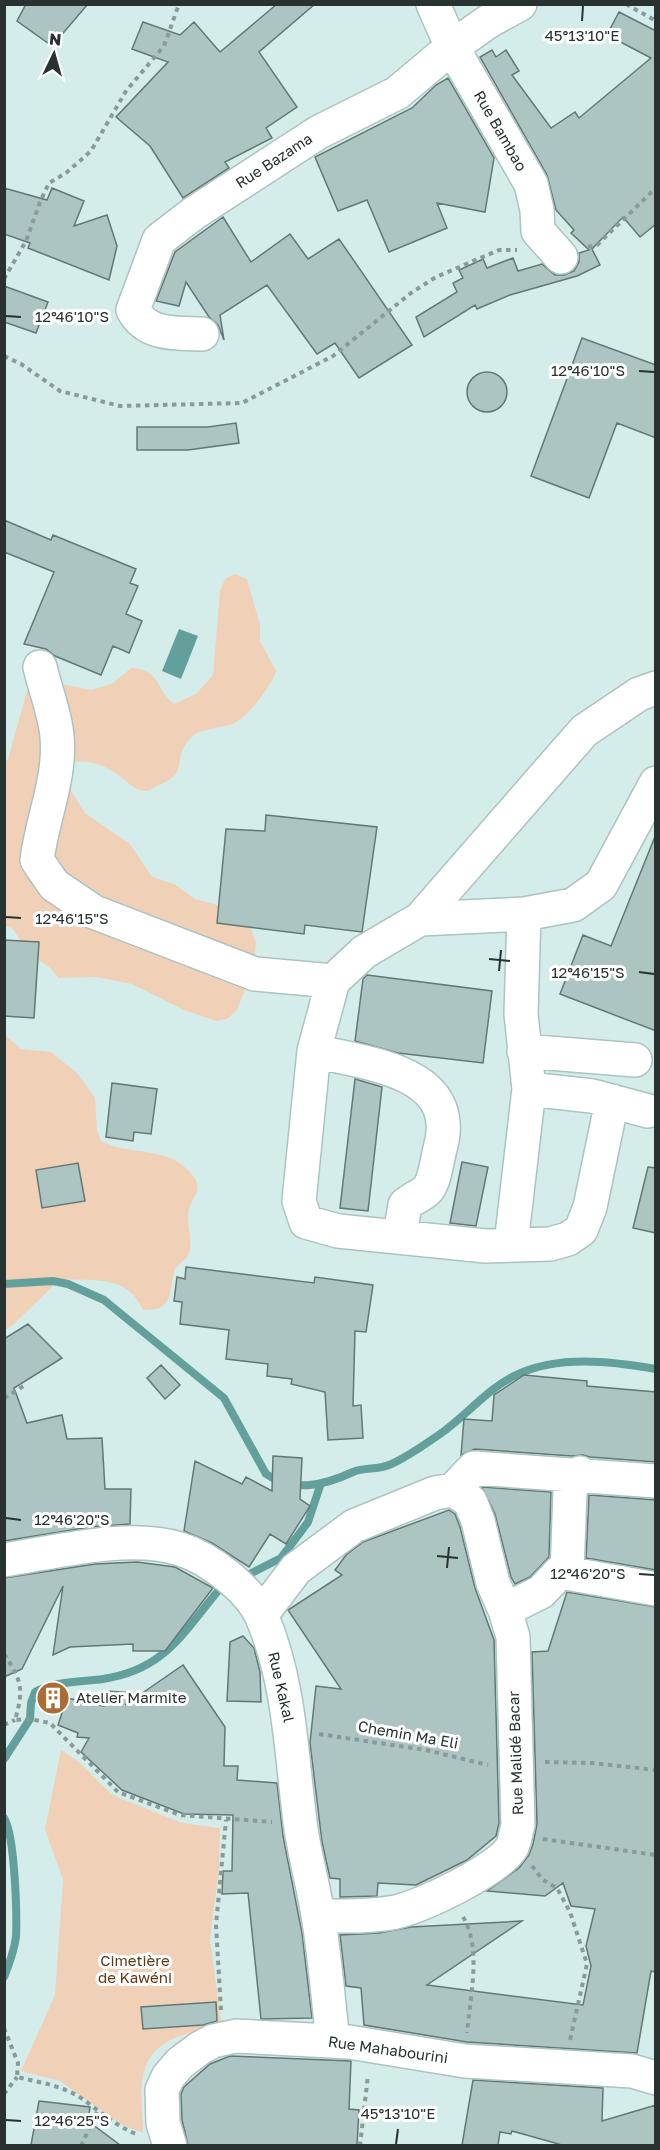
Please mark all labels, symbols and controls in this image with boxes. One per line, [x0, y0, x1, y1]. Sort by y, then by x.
north arrow [24, 24, 84, 84]
text: 45°13'10"E [545, 26, 619, 44]
text: N [48, 29, 62, 50]
street label: Rue Bambao [471, 87, 531, 174]
street label: Rue Bazama [232, 129, 315, 192]
text: 12°46'10"S [35, 307, 109, 325]
text: 12°46'10"S [551, 361, 625, 379]
text: 12°46'15"S [35, 909, 109, 927]
text: 12°46'15"S [551, 963, 625, 981]
text: 12°46'20"S [34, 1510, 110, 1528]
text: 12°46'20"S [550, 1564, 626, 1582]
street label: Rue Kakal [265, 1650, 299, 1724]
building icon: Atelier Marmite [35, 1680, 71, 1716]
place label: Atelier Marmite [76, 1688, 187, 1706]
street label: Rue Malidé Bacar [504, 1690, 526, 1815]
street label: Chemin Ma Eli [357, 1716, 460, 1752]
park label: Cimetière de Kawéni [98, 1951, 172, 1986]
street label: Rue Mahabourini [327, 2032, 449, 2066]
text: 45°13'10"E [361, 2104, 435, 2122]
text: 12°46'25"S [35, 2111, 109, 2129]

